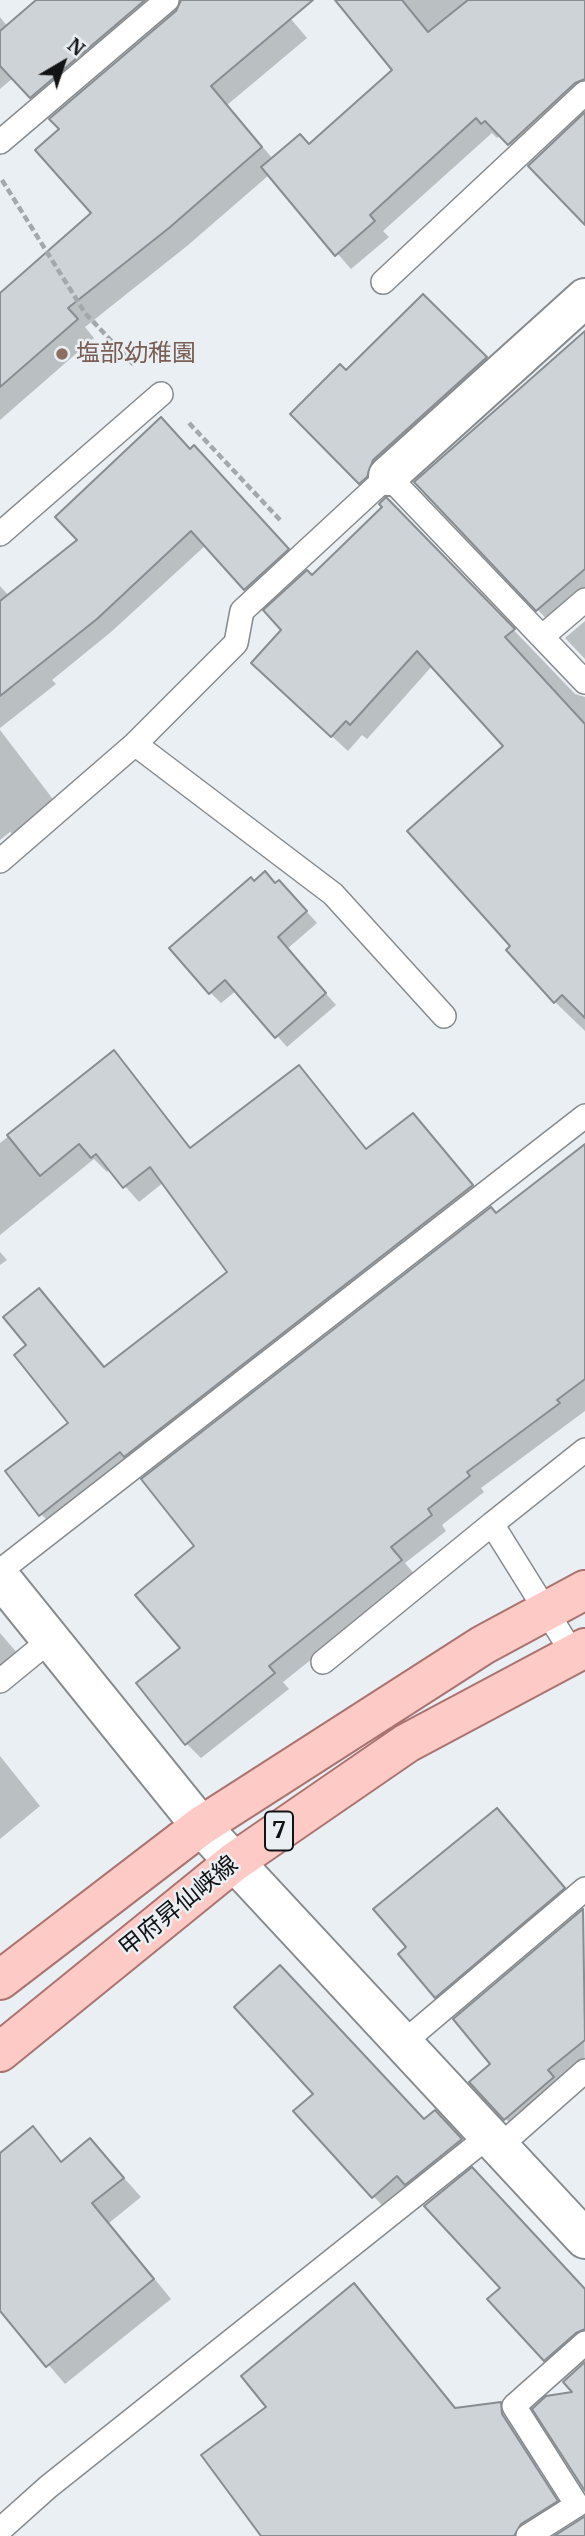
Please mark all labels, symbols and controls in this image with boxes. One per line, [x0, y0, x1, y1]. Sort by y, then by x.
north arrow [28, 28, 98, 98]
text: N [63, 33, 90, 61]
place label: 塩部幼稚園 [76, 340, 196, 368]
marker: 塩部幼稚園 [54, 346, 70, 362]
road number: 7 [265, 1812, 293, 1850]
street label: 甲府昇仙峡線 [114, 1850, 244, 1964]

